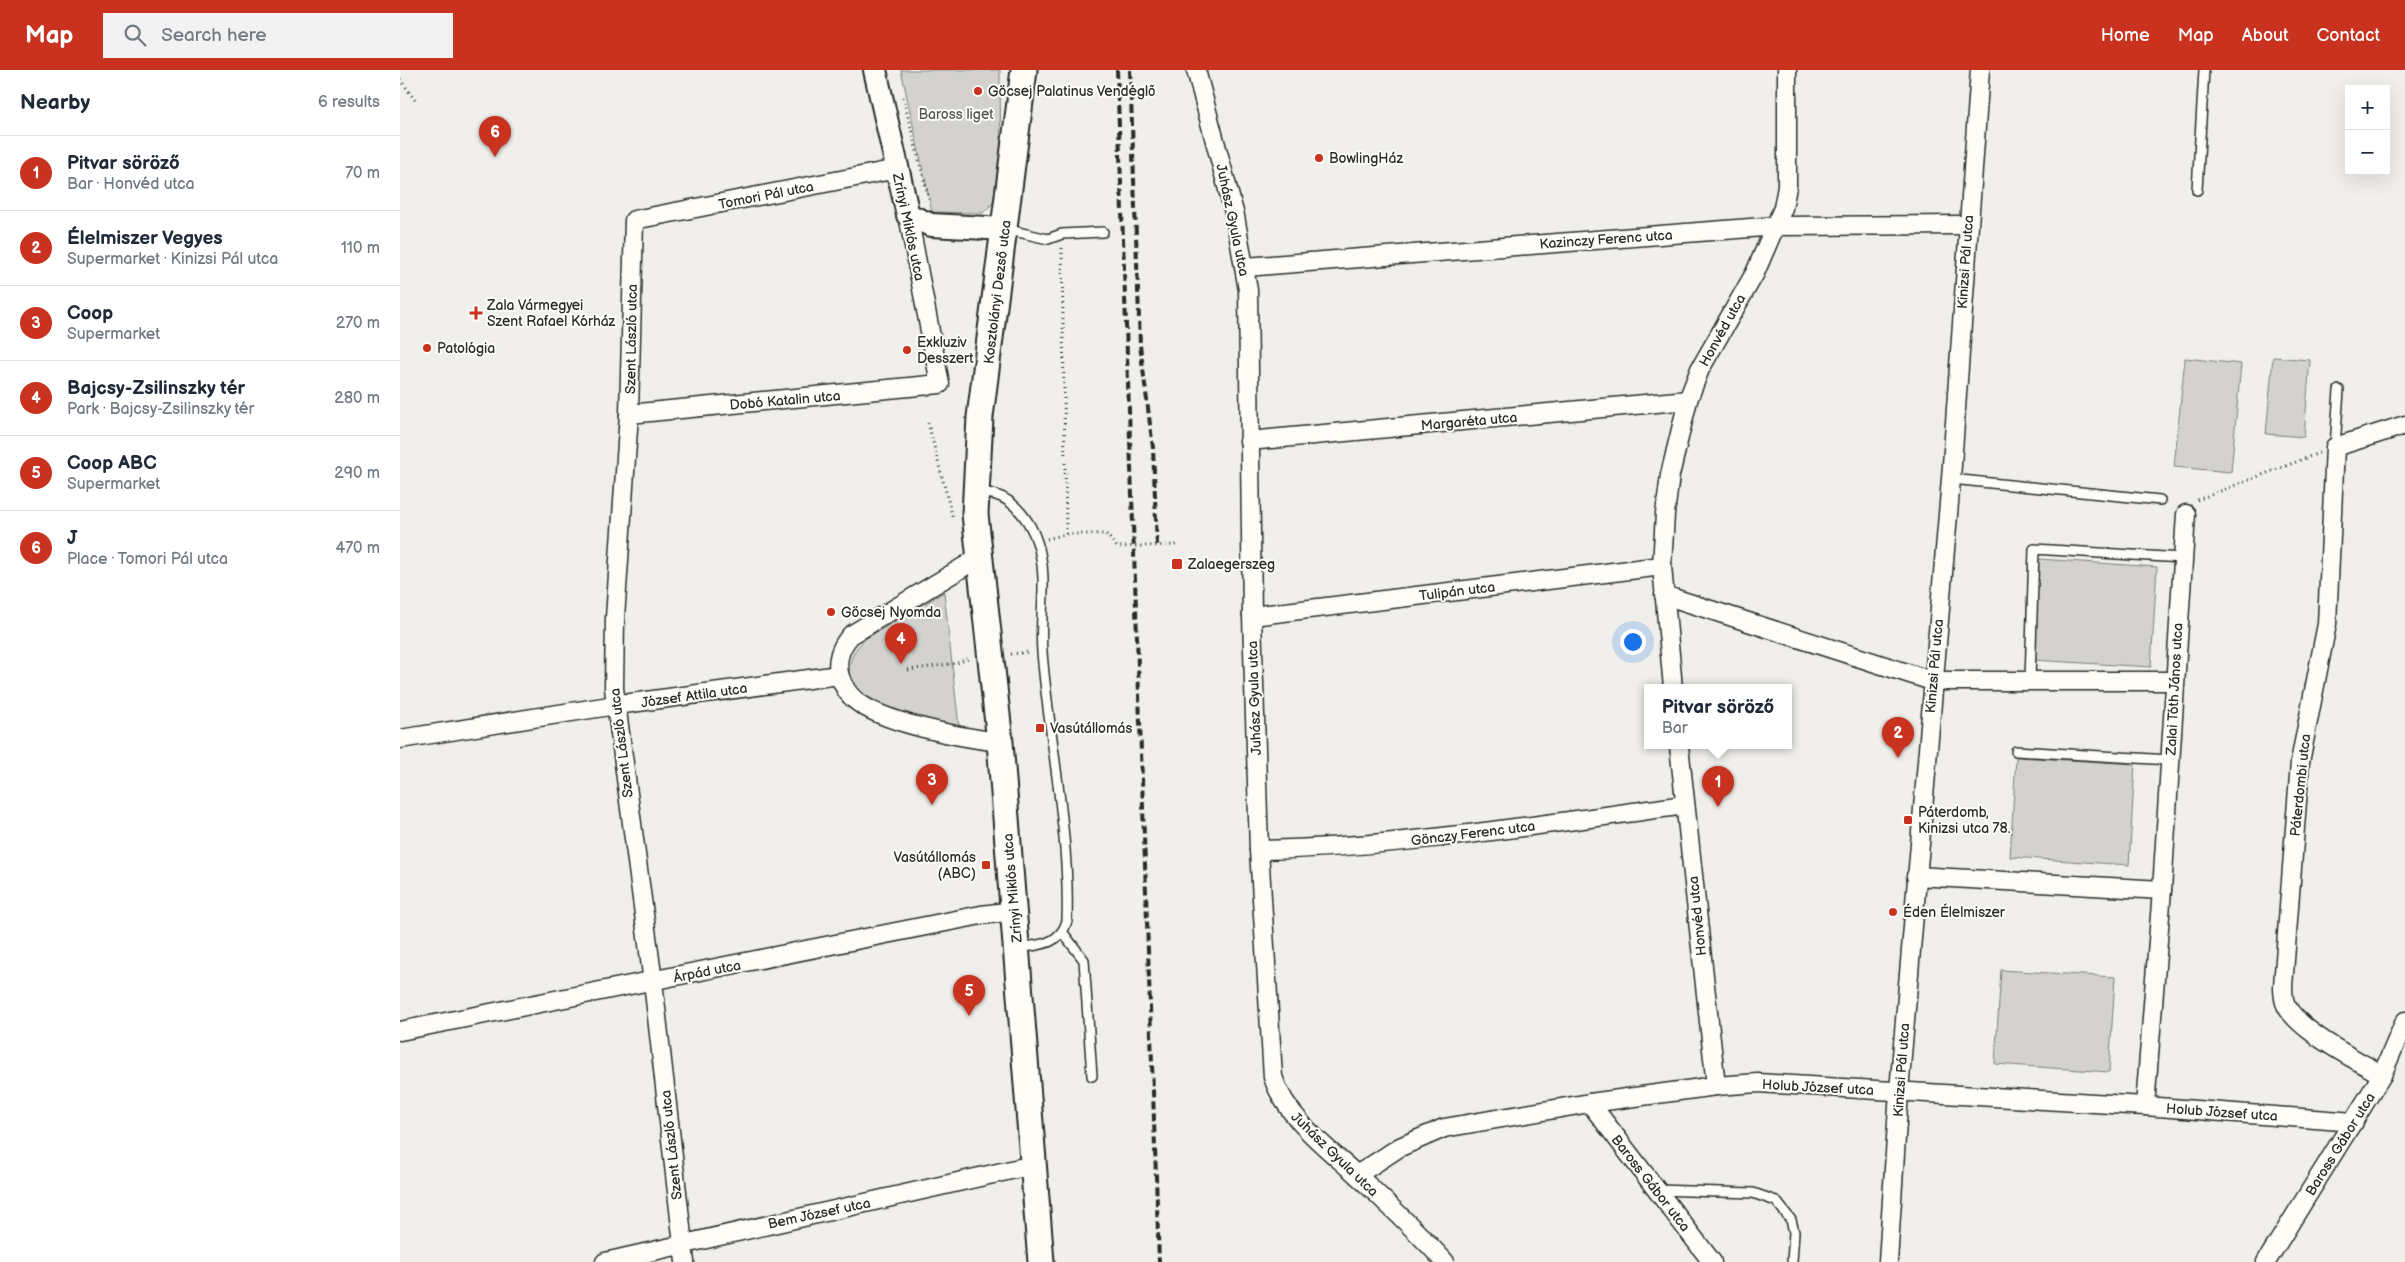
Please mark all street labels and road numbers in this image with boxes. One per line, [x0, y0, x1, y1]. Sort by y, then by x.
street label: Juhász Gyula utca [1212, 162, 1253, 278]
street label: Zrínyi Miklós utca [889, 171, 928, 282]
street label: Tomori Pál utca [717, 178, 815, 213]
street label: Kinizsi Pál utca [1954, 214, 1977, 310]
street label: Kosztolányi Dezső utca [980, 219, 1015, 365]
street label: Kazinczy Ferenc utca [1539, 226, 1673, 253]
street label: Szent László utca [622, 284, 641, 394]
street label: Honvéd utca [1696, 291, 1749, 369]
street label: Dobó Katalin utca [729, 387, 841, 414]
street label: Margaréta utca [1420, 409, 1518, 434]
street label: Tulipán utca [1418, 578, 1496, 605]
street label: Kinizsi Pál utca [1922, 618, 1947, 714]
street label: Zalai Tóth János utca [2162, 622, 2186, 757]
street label: Juhász Gyula utca [1244, 640, 1265, 756]
street label: József Attila utca [640, 680, 748, 711]
street label: Szent László utca [606, 687, 637, 799]
street label: Páterdombi utca [2287, 733, 2314, 837]
street label: Gönczy Ferenc utca [1410, 817, 1536, 850]
street label: Zrínyi Miklós utca [999, 833, 1026, 944]
street label: Honvéd utca [1685, 875, 1710, 957]
street label: Árpád utca [672, 956, 742, 986]
street label: Kinizsi Pál utca [1890, 1022, 1913, 1118]
street label: Holub József utca [1762, 1076, 1874, 1099]
street label: Szent László utca [657, 1089, 686, 1201]
street label: Baross Gábor utca [2302, 1090, 2379, 1199]
street label: Holub József utca [2166, 1100, 2278, 1125]
street label: Juhász Gyula utca [1288, 1108, 1382, 1200]
street label: Baross Gábor utca [1608, 1132, 1694, 1235]
street label: Bem József utca [766, 1194, 872, 1233]

